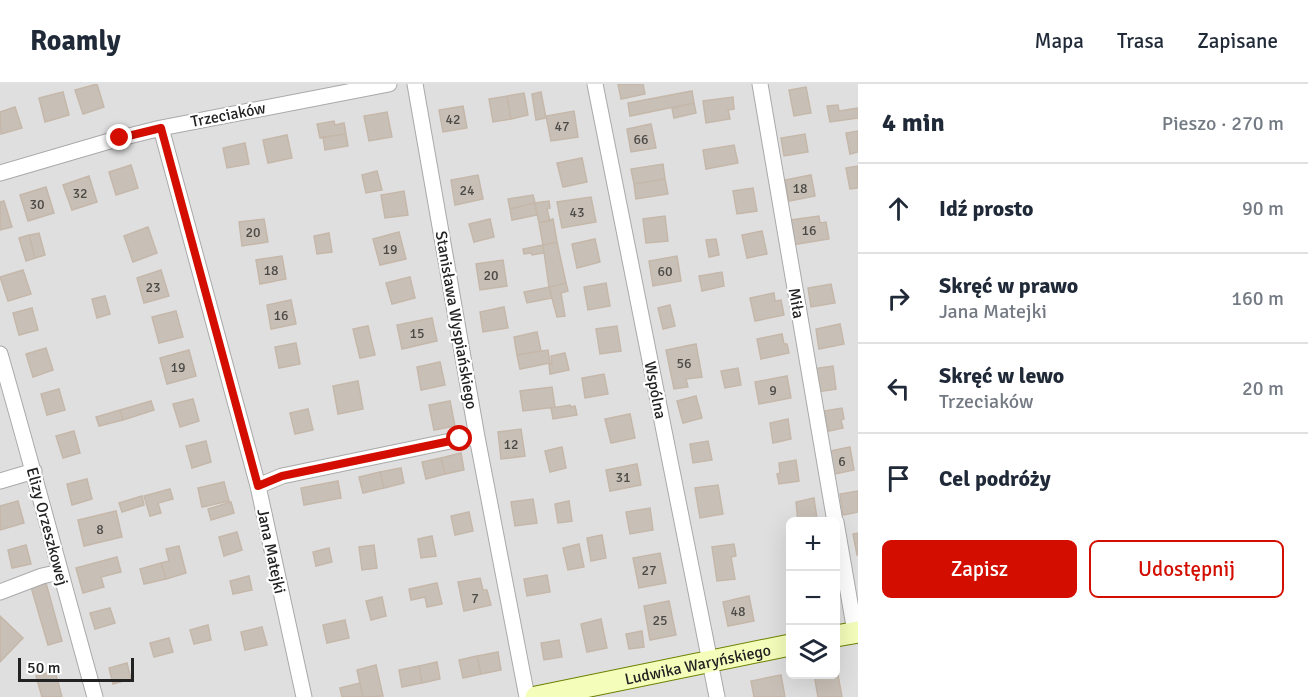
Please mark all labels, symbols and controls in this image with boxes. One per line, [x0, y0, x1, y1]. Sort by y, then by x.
text: Roamly [30, 24, 121, 58]
text: Mapa [1034, 28, 1084, 54]
text: Trasa [1117, 28, 1164, 54]
text: Zapisane [1197, 28, 1278, 54]
street label: Trzeciaków [189, 98, 268, 132]
text: 4 min [882, 107, 945, 139]
house number: 42 [445, 111, 461, 128]
text: Pieszo · 270 m [1162, 111, 1284, 136]
house number: 47 [554, 118, 570, 135]
route end [106, 124, 132, 150]
house number: 66 [633, 131, 649, 148]
house number: 18 [792, 180, 808, 197]
house number: 24 [459, 182, 475, 199]
house number: 32 [72, 185, 88, 202]
icon: ahead [882, 192, 915, 225]
text: Idź prosto [939, 195, 1034, 222]
house number: 30 [29, 196, 45, 213]
text: 90 m [1242, 196, 1284, 221]
house number: 43 [569, 204, 585, 221]
house number: 16 [801, 222, 817, 239]
house number: 20 [245, 224, 261, 241]
street label: Stanisława Wyspiańskiego [430, 229, 482, 411]
house number: 19 [382, 241, 398, 258]
house number: 18 [263, 262, 279, 279]
house number: 60 [657, 263, 673, 280]
house number: 20 [483, 267, 499, 284]
text: Skręć w prawo [939, 272, 1078, 299]
house number: 23 [145, 279, 161, 296]
icon: right [882, 282, 915, 315]
street label: Miła [783, 286, 809, 320]
text: 160 m [1231, 286, 1284, 311]
text: Jana Matejki [939, 299, 1047, 324]
house number: 16 [273, 307, 289, 324]
house number: 15 [409, 325, 425, 342]
house number: 56 [676, 355, 692, 372]
house number: 19 [170, 359, 186, 376]
street label: Wspólna [640, 360, 670, 421]
text: Skręć w lewo [939, 362, 1064, 389]
icon: left [882, 372, 915, 405]
text: 20 m [1242, 376, 1284, 401]
house number: 9 [769, 382, 777, 399]
text: Trzeciaków [939, 389, 1034, 414]
route start [446, 425, 472, 451]
house number: 12 [503, 436, 519, 453]
house number: 6 [838, 453, 846, 470]
icon: arrive [882, 462, 915, 495]
street label: Elizy Orzeszkowej [22, 465, 72, 587]
text: Cel podróży [939, 465, 1051, 492]
house number: 31 [615, 469, 631, 486]
street label: Jana Matejki [252, 507, 290, 595]
map controls [786, 517, 840, 679]
button: + [786, 517, 840, 571]
house number: 8 [96, 521, 104, 538]
button: Zapisz [882, 540, 1077, 598]
button: Udostępnij [1089, 540, 1284, 598]
house number: 27 [641, 562, 657, 579]
button: − [786, 571, 840, 625]
house number: 7 [471, 590, 479, 607]
house number: 48 [730, 603, 746, 620]
house number: 25 [652, 612, 668, 629]
button: layers [786, 625, 840, 679]
street label: Ludwika Waryńskiego [623, 640, 773, 690]
scale bar [18, 655, 134, 682]
text: 50 m [27, 658, 61, 678]

